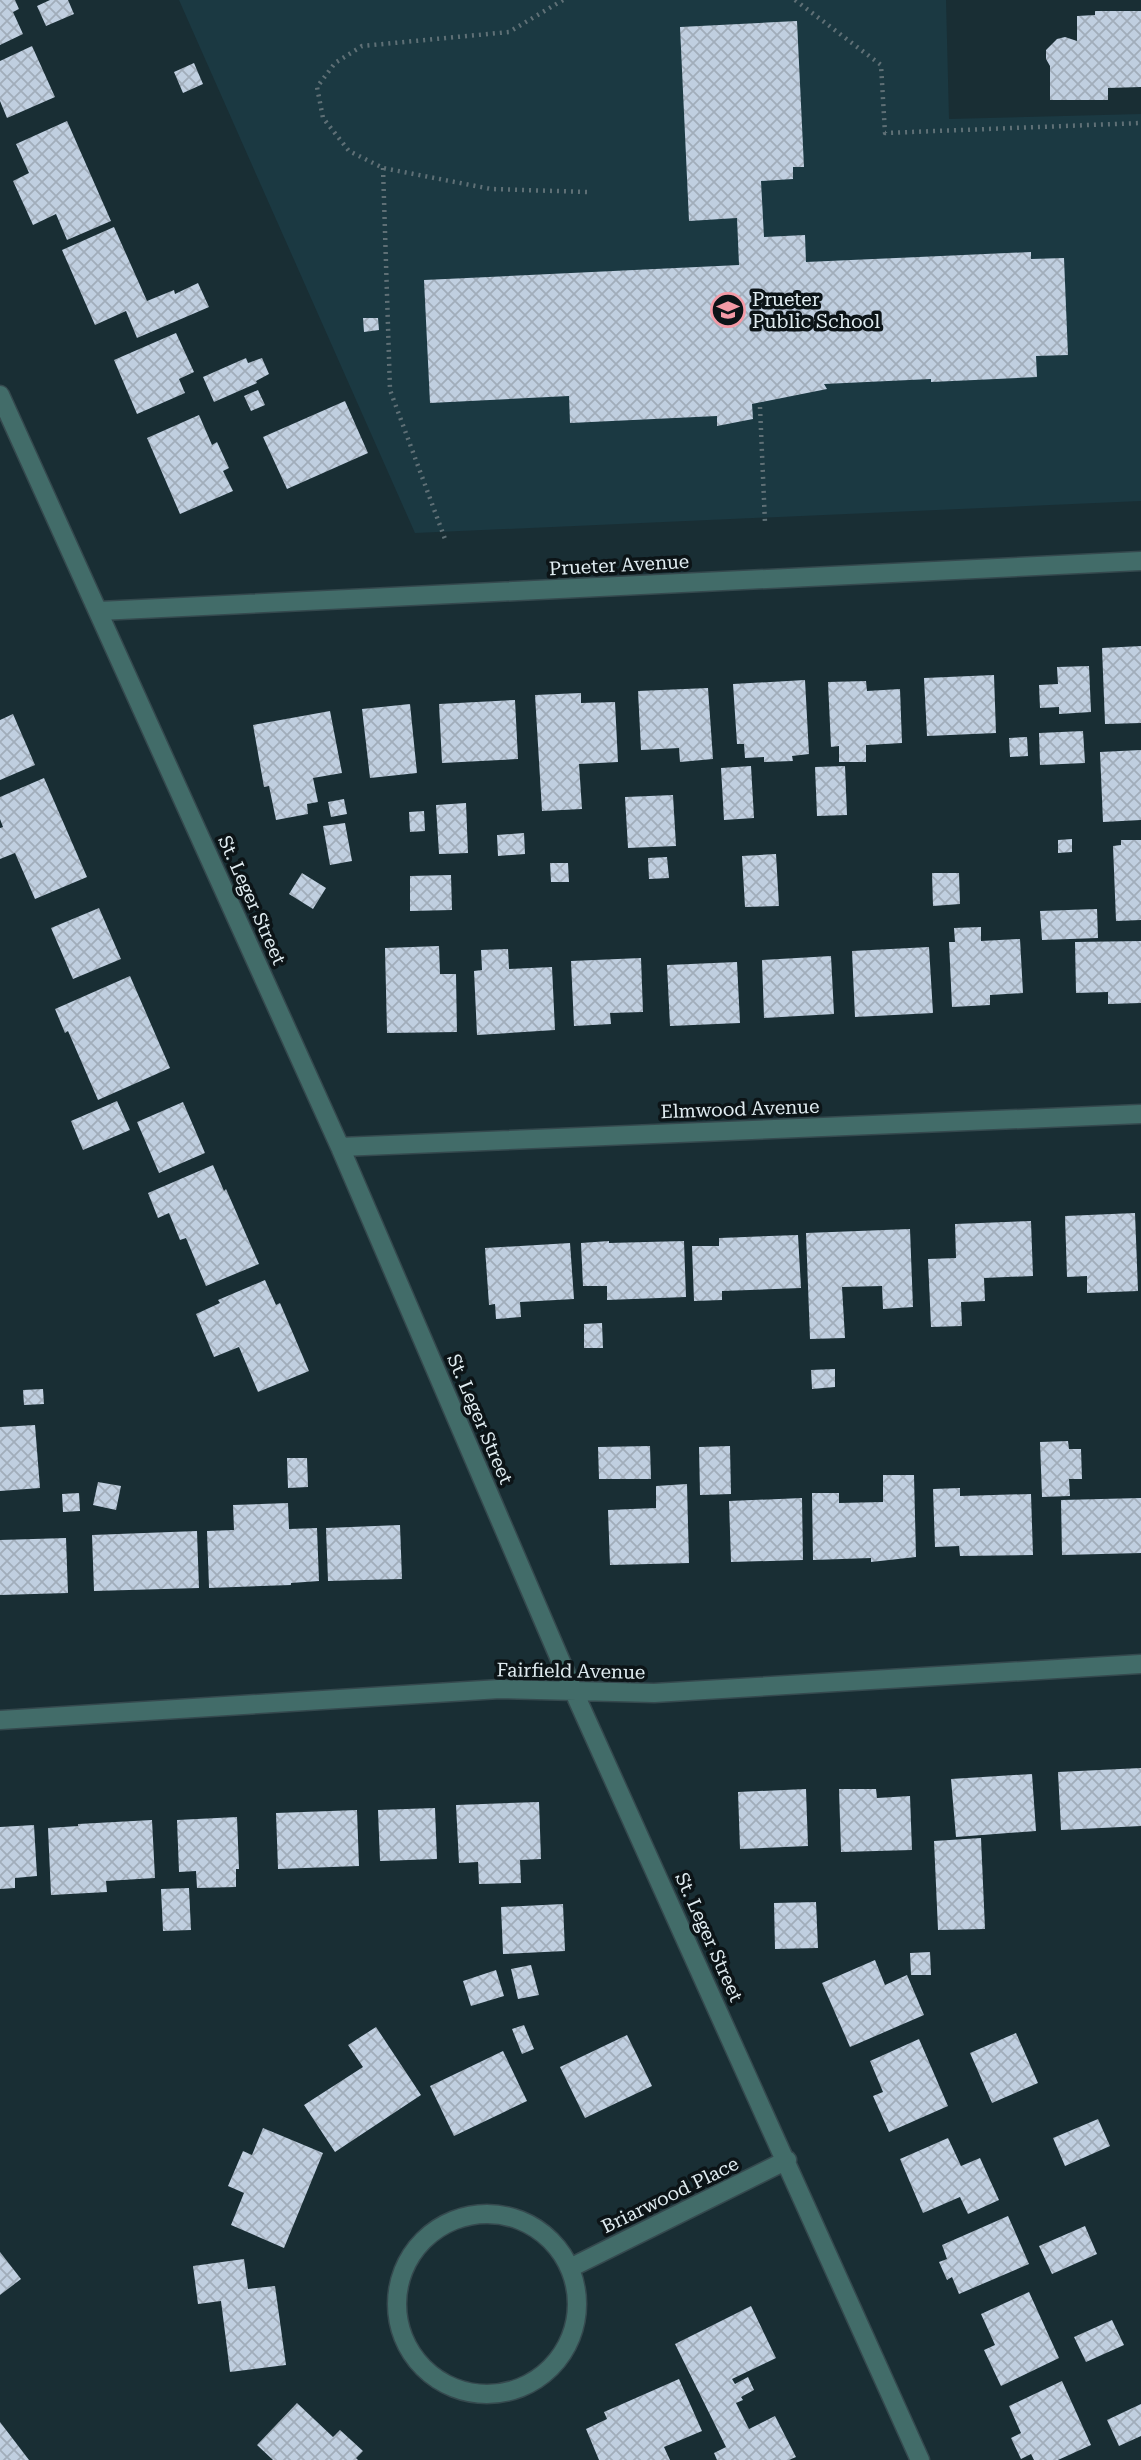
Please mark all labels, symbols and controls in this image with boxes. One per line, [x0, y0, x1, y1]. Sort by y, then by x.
place label: Prueter Public School [752, 288, 880, 333]
school or university icon: Prueter Public School [709, 291, 747, 329]
street label: Prueter Avenue [548, 550, 690, 580]
street label: St. Leger Street [213, 832, 291, 968]
street label: Elmwood Avenue [660, 1095, 820, 1123]
street label: St. Leger Street [442, 1351, 518, 1487]
street label: Fairfield Avenue [496, 1658, 646, 1684]
street label: St. Leger Street [670, 1869, 748, 2005]
street label: Briarwood Place [598, 2152, 742, 2238]

